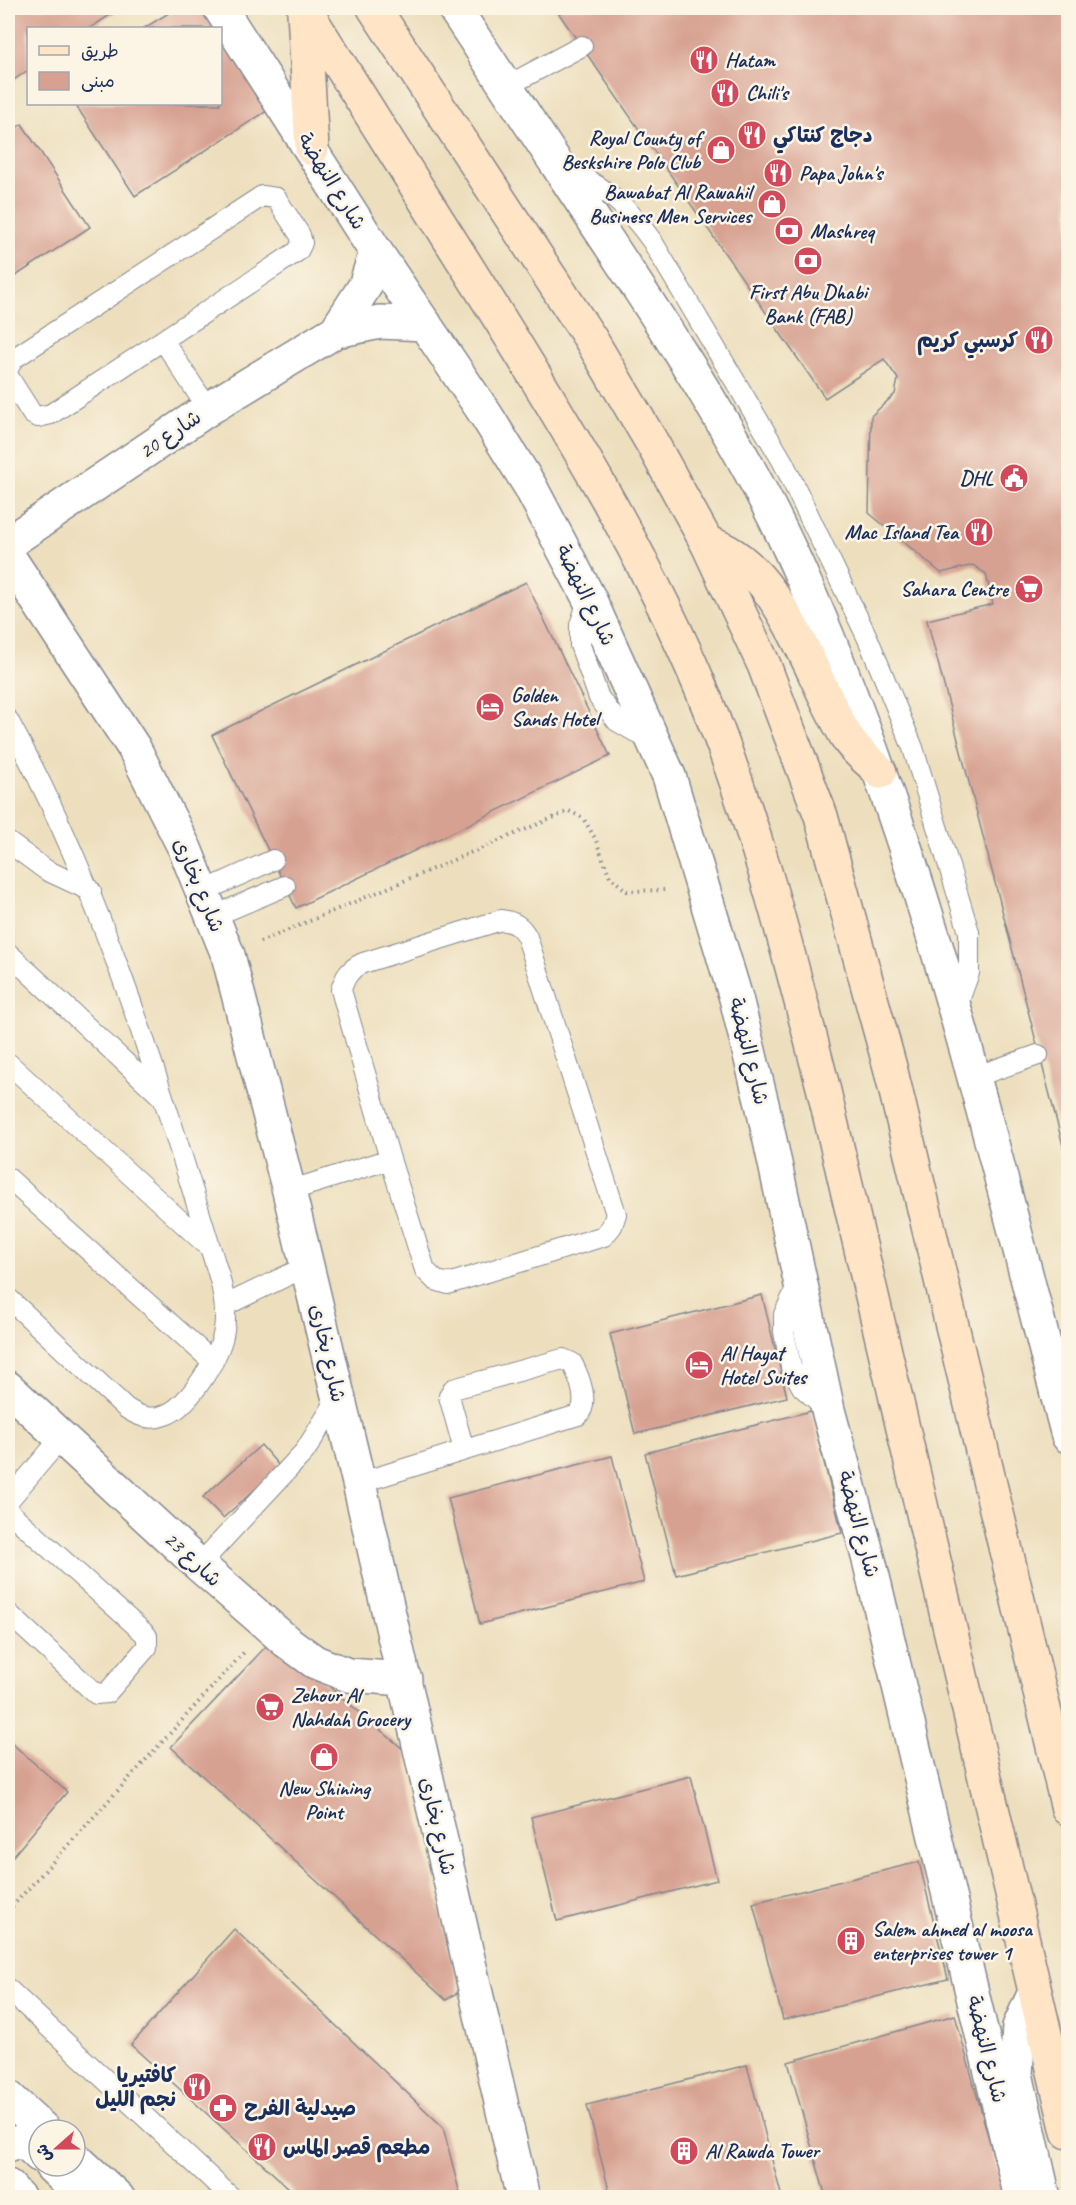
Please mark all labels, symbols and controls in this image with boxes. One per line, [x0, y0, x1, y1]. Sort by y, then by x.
legend [27, 27, 222, 105]
text: طريق [81, 40, 119, 62]
restaurant icon: Hatam [688, 44, 720, 76]
place label: Hatam [725, 47, 776, 73]
text: مبنى [81, 70, 115, 92]
restaurant icon: Chili's [709, 77, 741, 109]
place label: Chili's [746, 80, 790, 106]
restaurant icon: دجاج كنتاكي [736, 119, 768, 151]
place label: دجاج كنتاكي [773, 122, 873, 154]
place label: Royal County of Beskshire Polo Club [561, 125, 706, 175]
street label: شارع النهضة [290, 128, 372, 235]
shop icon: Royal County of Beskshire Polo Club [705, 134, 737, 166]
restaurant icon: Papa John's [762, 157, 794, 189]
place label: Papa John's [799, 160, 885, 186]
place label: Bawabat Al Rawahil Business Men Services [589, 179, 755, 229]
shop icon: Bawabat Al Rawahil Business Men Services [756, 188, 788, 220]
bank icon: Mashreq [773, 215, 805, 247]
place label: Mashreq [810, 218, 876, 244]
bank icon: First Abu Dhabi Bank (FAB) [792, 245, 824, 277]
place label: First Abu Dhabi Bank (FAB) [749, 279, 870, 329]
restaurant icon: كرسبي كريم [1023, 324, 1055, 356]
place label: كرسبي كريم [917, 327, 1019, 359]
street label: شارع 20 [134, 404, 207, 466]
public building icon: DHL [998, 462, 1030, 494]
place label: DHL [960, 465, 994, 491]
restaurant icon: Mac Island Tea [963, 516, 995, 548]
place label: Mac Island Tea [844, 519, 960, 545]
street label: شارع النهضة [548, 540, 622, 651]
supermarket icon: Sahara Centre [1013, 573, 1045, 605]
place label: Sahara Centre [900, 576, 1010, 602]
place label: Golden Sands Hotel [511, 682, 603, 732]
hotel icon: Golden Sands Hotel [474, 691, 506, 723]
street label: شارع بخارى [166, 834, 230, 937]
street label: شارع النهضة [721, 995, 775, 1108]
street label: شارع بخارى [302, 1301, 352, 1405]
place label: Al Hayat Hotel Suites [720, 1340, 809, 1390]
hotel icon: Al Hayat Hotel Suites [683, 1349, 715, 1381]
street label: شارع النهضة [830, 1468, 886, 1581]
street label: شارع 23 [157, 1526, 227, 1594]
place label: Zehour Al Nahdah Grocery [291, 1682, 412, 1732]
supermarket icon: Zehour Al Nahdah Grocery [254, 1691, 286, 1723]
shop icon: New Shining Point [308, 1741, 340, 1773]
street label: شارع بخارى [412, 1774, 462, 1878]
place label: New Shining Point [278, 1775, 372, 1825]
place label: Salem ahmed al moosa enterprises tower 1 [872, 1916, 1033, 1966]
building icon: Salem ahmed al moosa enterprises tower 1 [835, 1925, 867, 1957]
street label: شارع النهضة [959, 1993, 1013, 2106]
place label: كافتيريا نجم الليل [95, 2062, 177, 2115]
restaurant icon: كافتيريا نجم الليل [181, 2071, 213, 2103]
pharmacy icon: صيدلية الفرح [207, 2092, 239, 2124]
place label: صيدلية الفرح [244, 2095, 356, 2121]
north arrow [27, 2118, 87, 2178]
restaurant icon: مطعم قصر الماس [246, 2131, 278, 2163]
place label: مطعم قصر الماس [283, 2134, 430, 2163]
building icon: Al Rawda Tower [668, 2135, 700, 2167]
place label: Al Rawda Tower [705, 2138, 821, 2164]
text: ش [31, 2141, 56, 2165]

